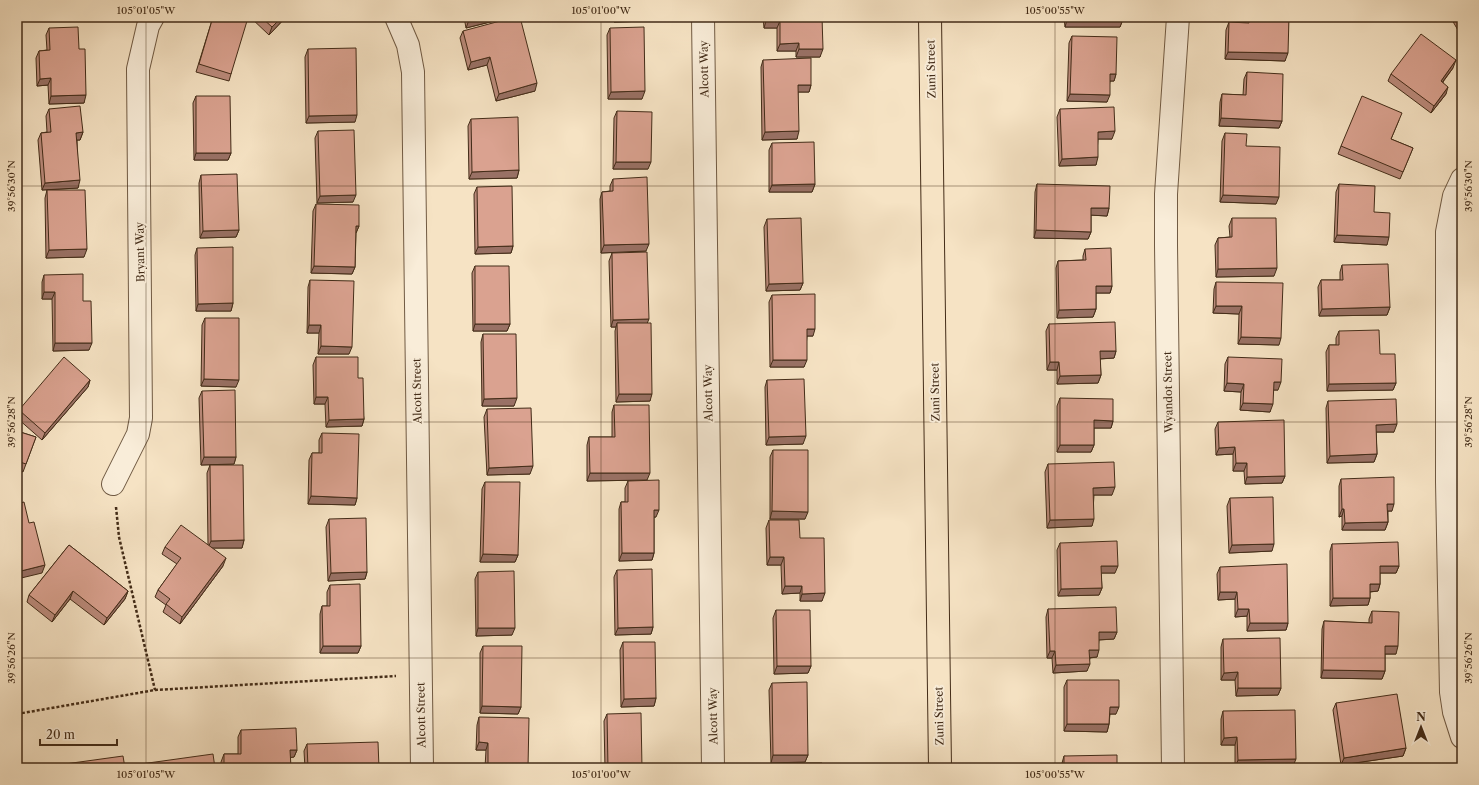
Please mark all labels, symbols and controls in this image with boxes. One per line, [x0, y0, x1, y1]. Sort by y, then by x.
text: 105°01'05"W [117, 4, 176, 17]
text: 105°01'00"W [571, 4, 632, 17]
text: 105°00'55"W [1025, 4, 1086, 17]
street label: Alcott Way [696, 40, 712, 99]
street label: Zuni Street [923, 40, 939, 98]
text: 39°56'30"N [5, 160, 18, 212]
text: 39°56'30"N [1462, 160, 1475, 212]
street label: Bryant Way [132, 221, 148, 282]
street label: Wyandot Street [1160, 351, 1176, 434]
street label: Alcott Street [409, 358, 425, 425]
street label: Zuni Street [927, 363, 943, 421]
street label: Alcott Way [700, 364, 716, 423]
text: 39°56'28"N [5, 396, 18, 448]
text: 39°56'28"N [1462, 396, 1475, 448]
text: 39°56'26"N [5, 632, 18, 684]
text: 39°56'26"N [1462, 632, 1475, 684]
street label: Alcott Street [413, 682, 429, 749]
street label: Alcott Way [705, 687, 721, 746]
street label: Zuni Street [931, 687, 947, 745]
north arrow [1401, 707, 1441, 747]
text: N [1416, 710, 1426, 724]
scale bar [40, 721, 117, 747]
text: 20 m [46, 727, 75, 742]
text: 105°01'05"W [117, 768, 176, 781]
text: 105°01'00"W [571, 768, 632, 781]
text: 105°00'55"W [1025, 768, 1086, 781]

